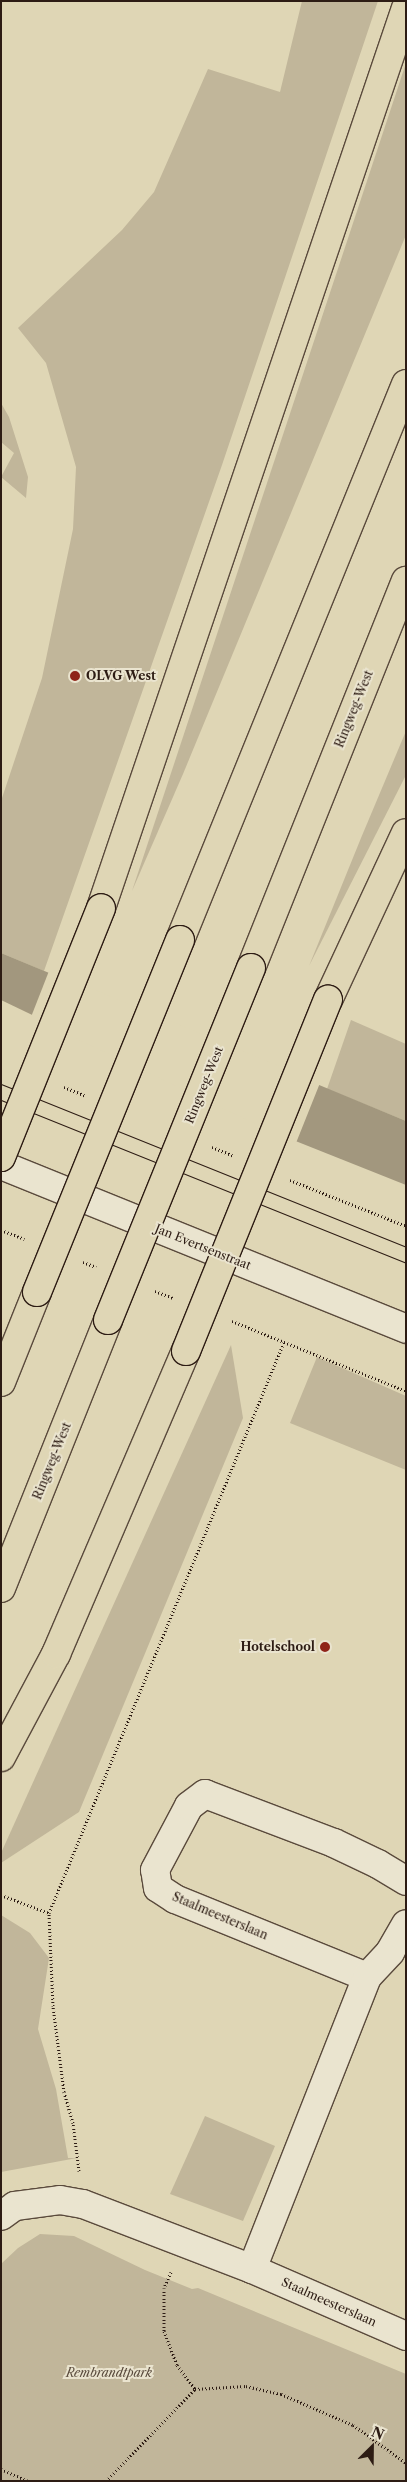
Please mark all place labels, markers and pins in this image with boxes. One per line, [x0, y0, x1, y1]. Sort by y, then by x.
marker: OLVG West [68, 669, 82, 683]
place label: OLVG West [86, 669, 156, 683]
place label: Hotelschool [241, 1640, 315, 1654]
marker: Hotelschool [319, 1641, 331, 1653]

